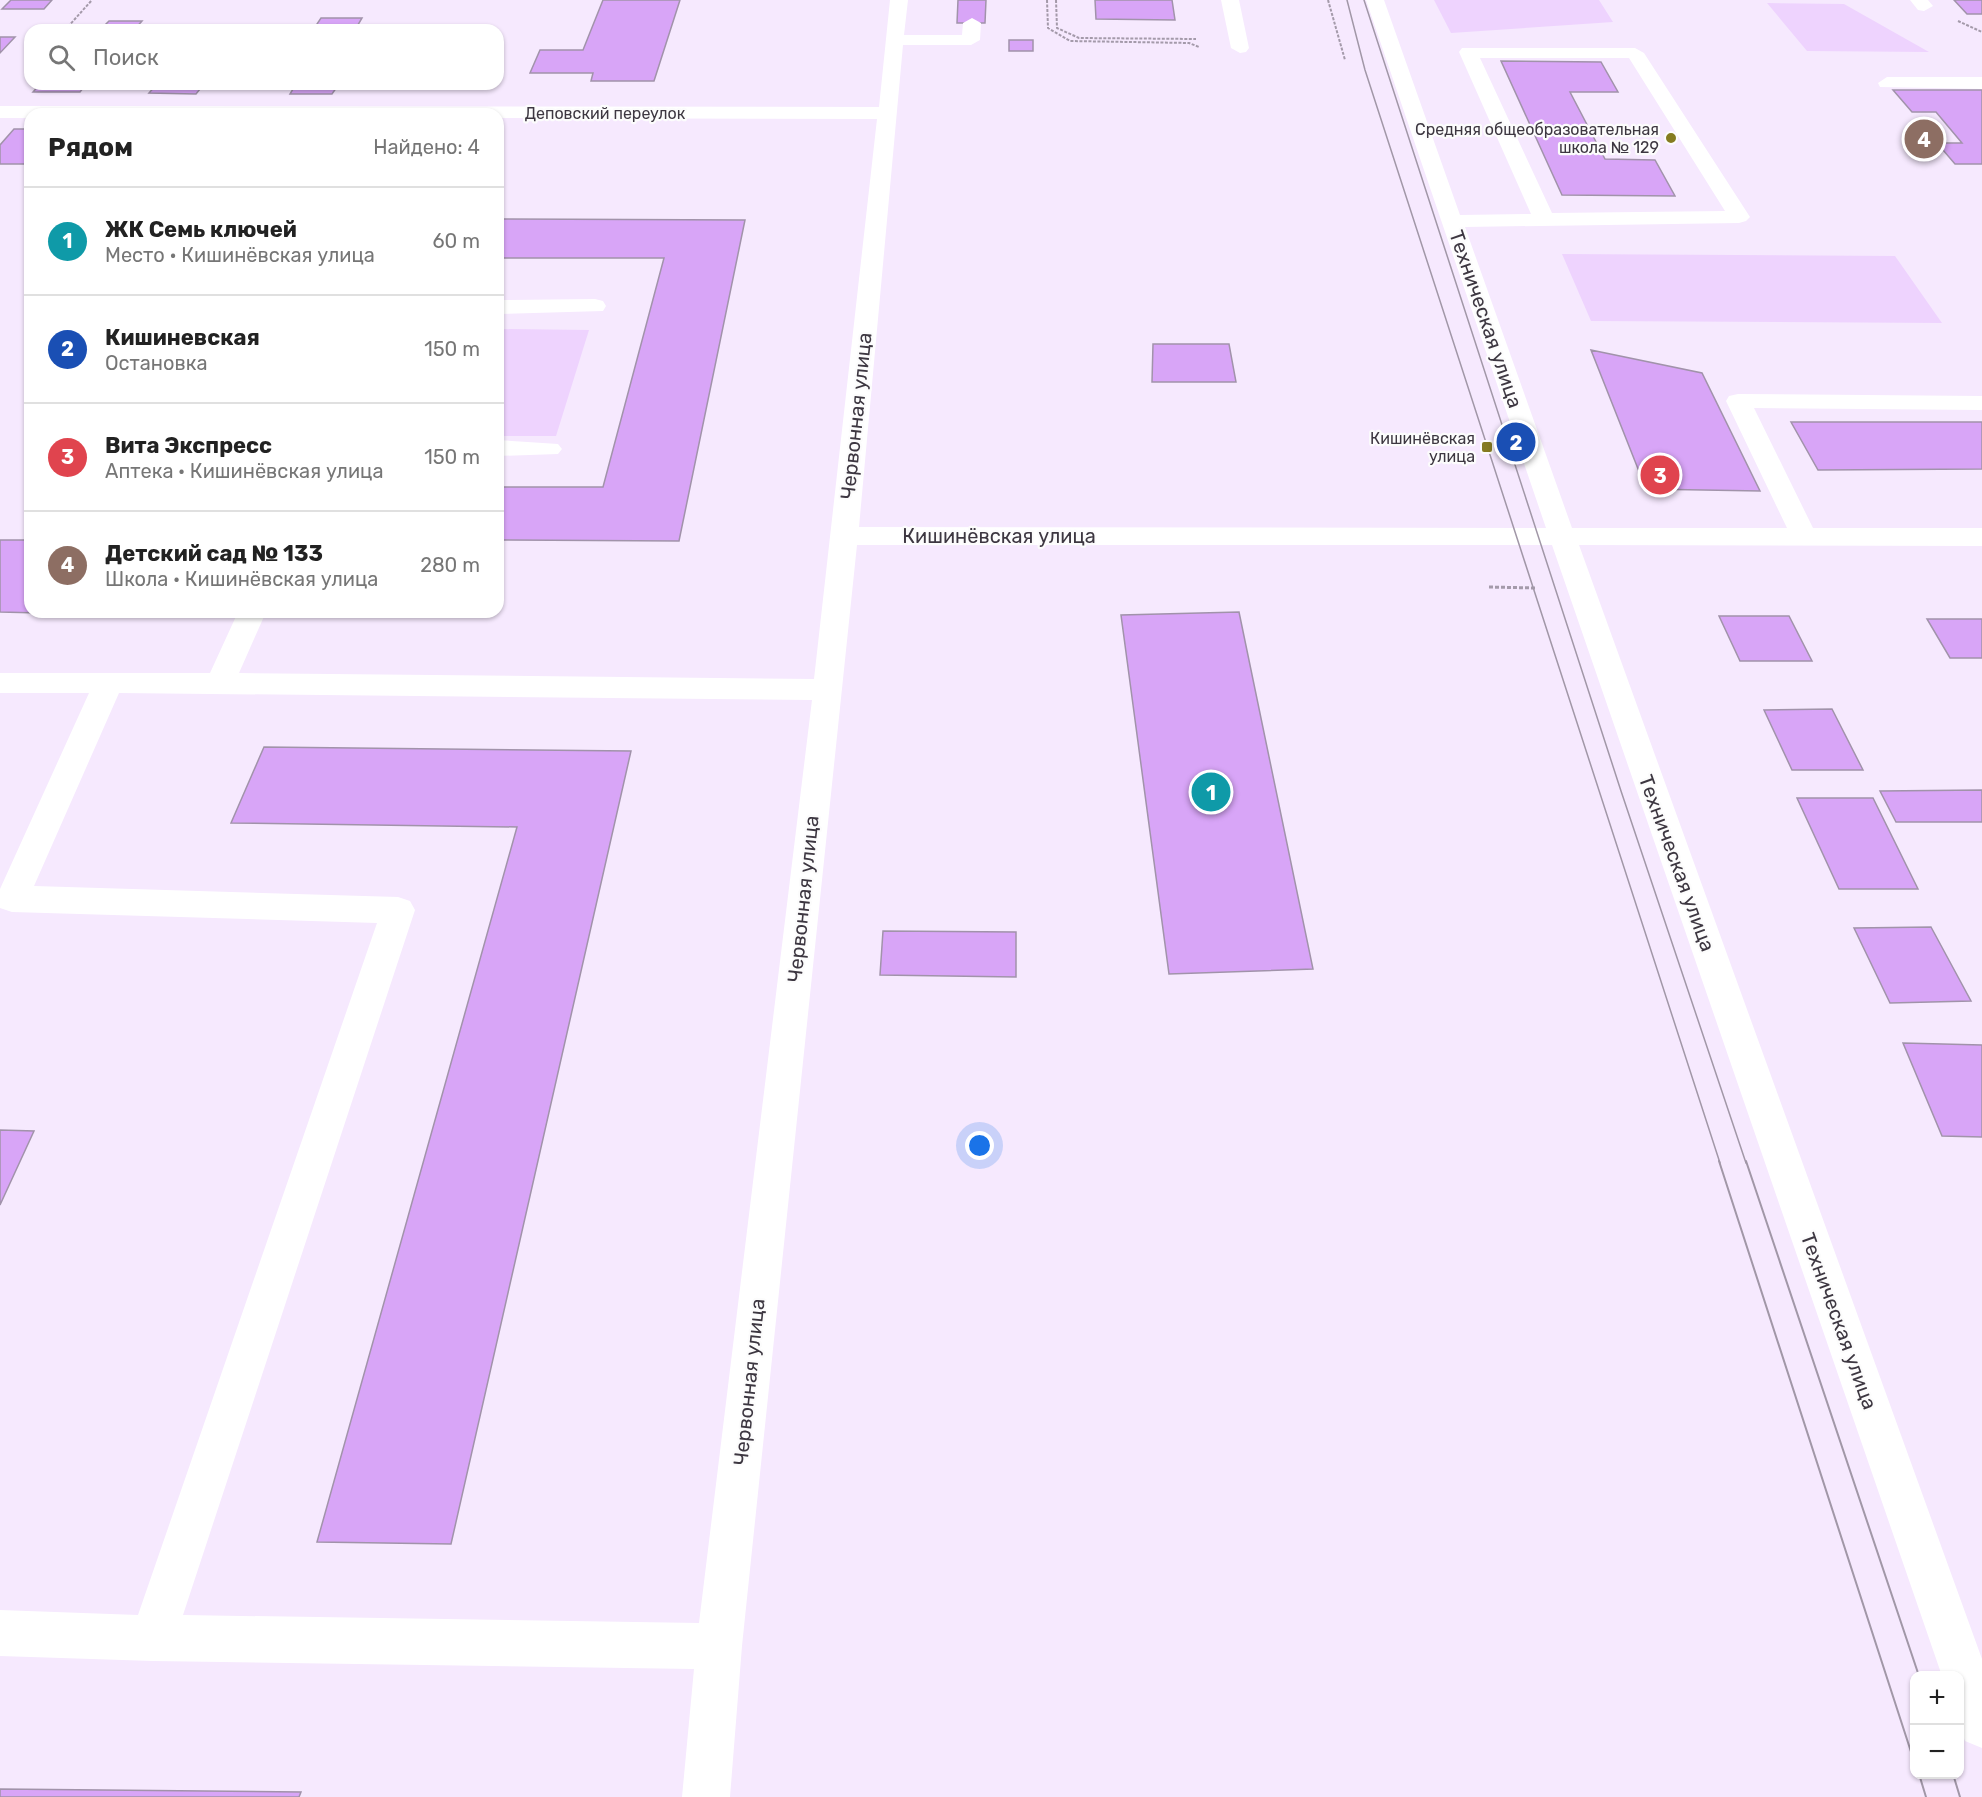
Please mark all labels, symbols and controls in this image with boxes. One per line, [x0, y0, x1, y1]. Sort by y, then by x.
search box [24, 24, 504, 90]
icon: search [45, 41, 78, 74]
text: Поиск [93, 44, 159, 71]
street label: Деповский переулок [525, 104, 686, 123]
pin: 4 [1904, 116, 1944, 162]
place label: Средняя общеобразовательная школа № 129 [1415, 120, 1659, 157]
marker: Средняя общеобразовательная школа № 129 [1664, 131, 1678, 145]
text: Рядом [48, 132, 133, 163]
text: Найдено: 4 [373, 135, 480, 159]
text: ЖК Семь ключей [105, 216, 297, 243]
street label: Техническая улица [1444, 227, 1528, 411]
text: 1 [63, 229, 72, 253]
text: 60 m [433, 229, 480, 253]
text: Место · Кишинёвская улица [105, 243, 375, 267]
text: Кишиневская [105, 324, 260, 351]
street label: Червонная улица [835, 331, 877, 501]
text: 2 [61, 337, 74, 361]
text: 150 m [424, 337, 480, 361]
text: Остановка [105, 351, 208, 375]
pin: 2 [1496, 420, 1536, 464]
place label: Кишинёвская улица [1370, 429, 1475, 466]
text: Вита Экспресс [105, 432, 272, 459]
marker: Кишинёвская улица [1480, 440, 1494, 454]
text: 3 [61, 445, 74, 469]
text: 150 m [424, 445, 480, 469]
pin: 3 [1640, 452, 1680, 498]
text: Аптека · Кишинёвская улица [105, 459, 383, 483]
street label: Кишинёвская улица [902, 524, 1096, 548]
text: Детский сад № 133 [105, 540, 323, 567]
text: 4 [61, 553, 74, 577]
text: 280 m [420, 553, 480, 577]
text: Школа · Кишинёвская улица [105, 567, 378, 591]
pin: 1 [1192, 770, 1230, 814]
street label: Техническая улица [1634, 771, 1720, 955]
street label: Червонная улица [782, 814, 824, 984]
your location [965, 1131, 994, 1160]
street label: Техническая улица [1796, 1229, 1882, 1413]
street label: Червонная улица [728, 1297, 770, 1467]
map controls [1910, 1671, 1964, 1779]
button: + [1910, 1671, 1964, 1725]
button: − [1910, 1725, 1964, 1779]

